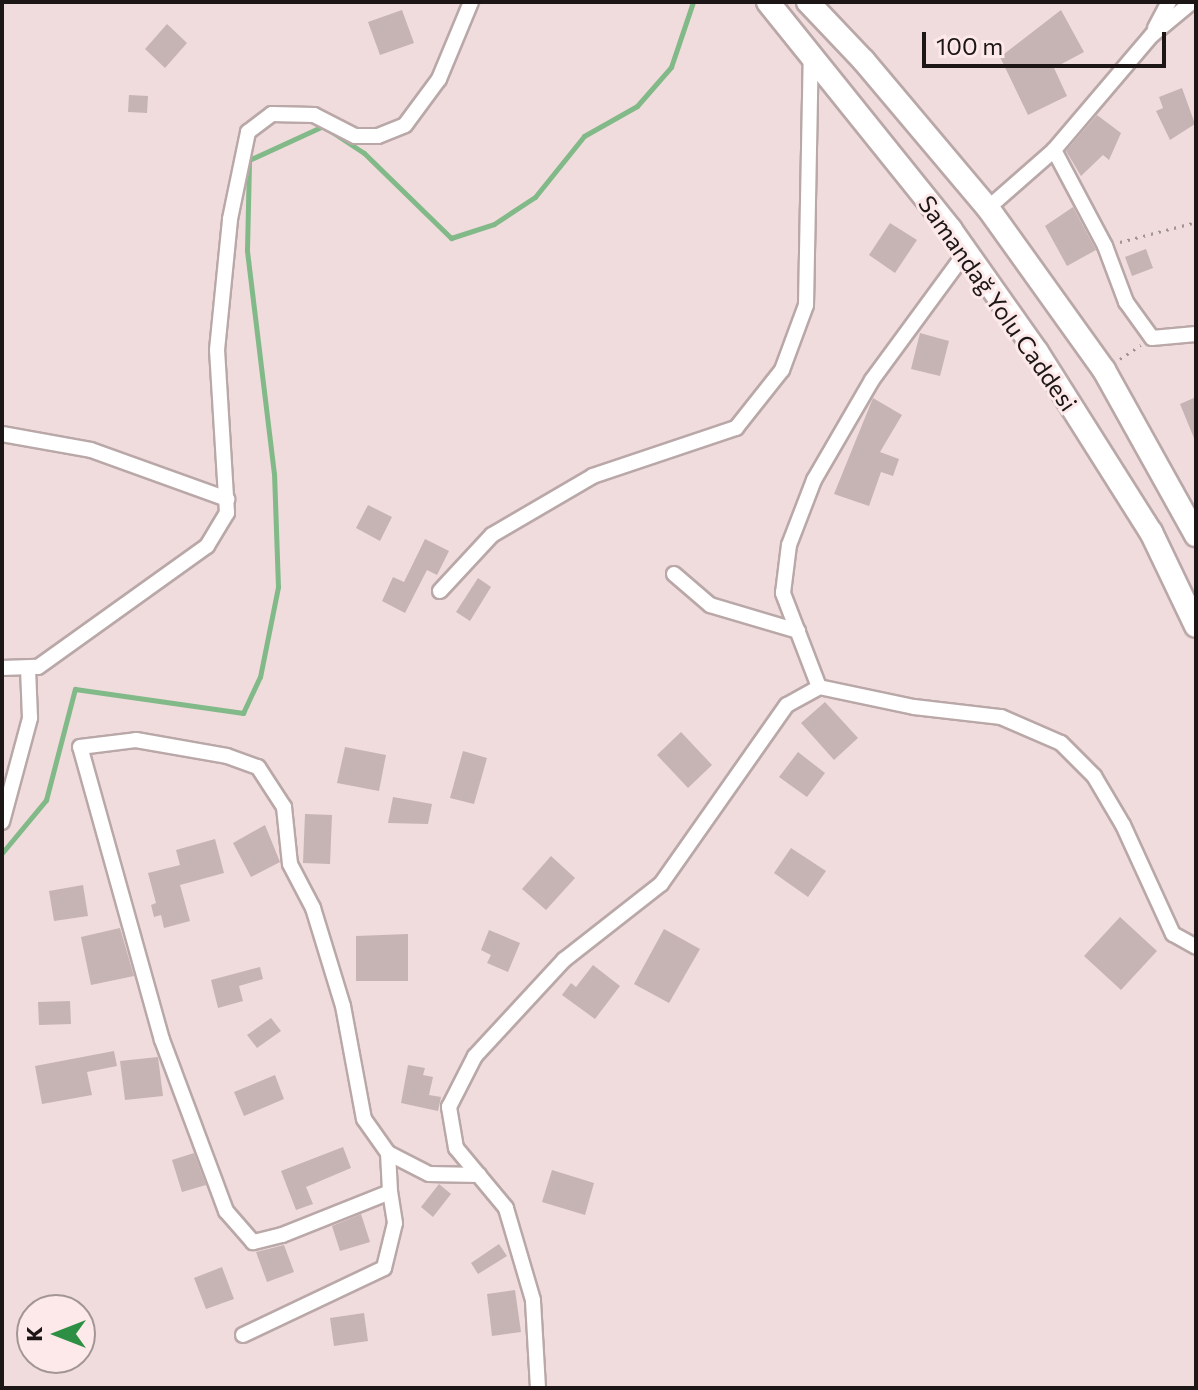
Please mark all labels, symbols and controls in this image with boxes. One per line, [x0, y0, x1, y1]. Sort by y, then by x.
scale bar [926, 16, 1170, 66]
text: 100 m [936, 31, 1003, 60]
street label: Samandağ Yolu Caddesi [913, 190, 1083, 416]
north arrow [16, 1294, 96, 1374]
text: K [20, 1326, 47, 1342]

